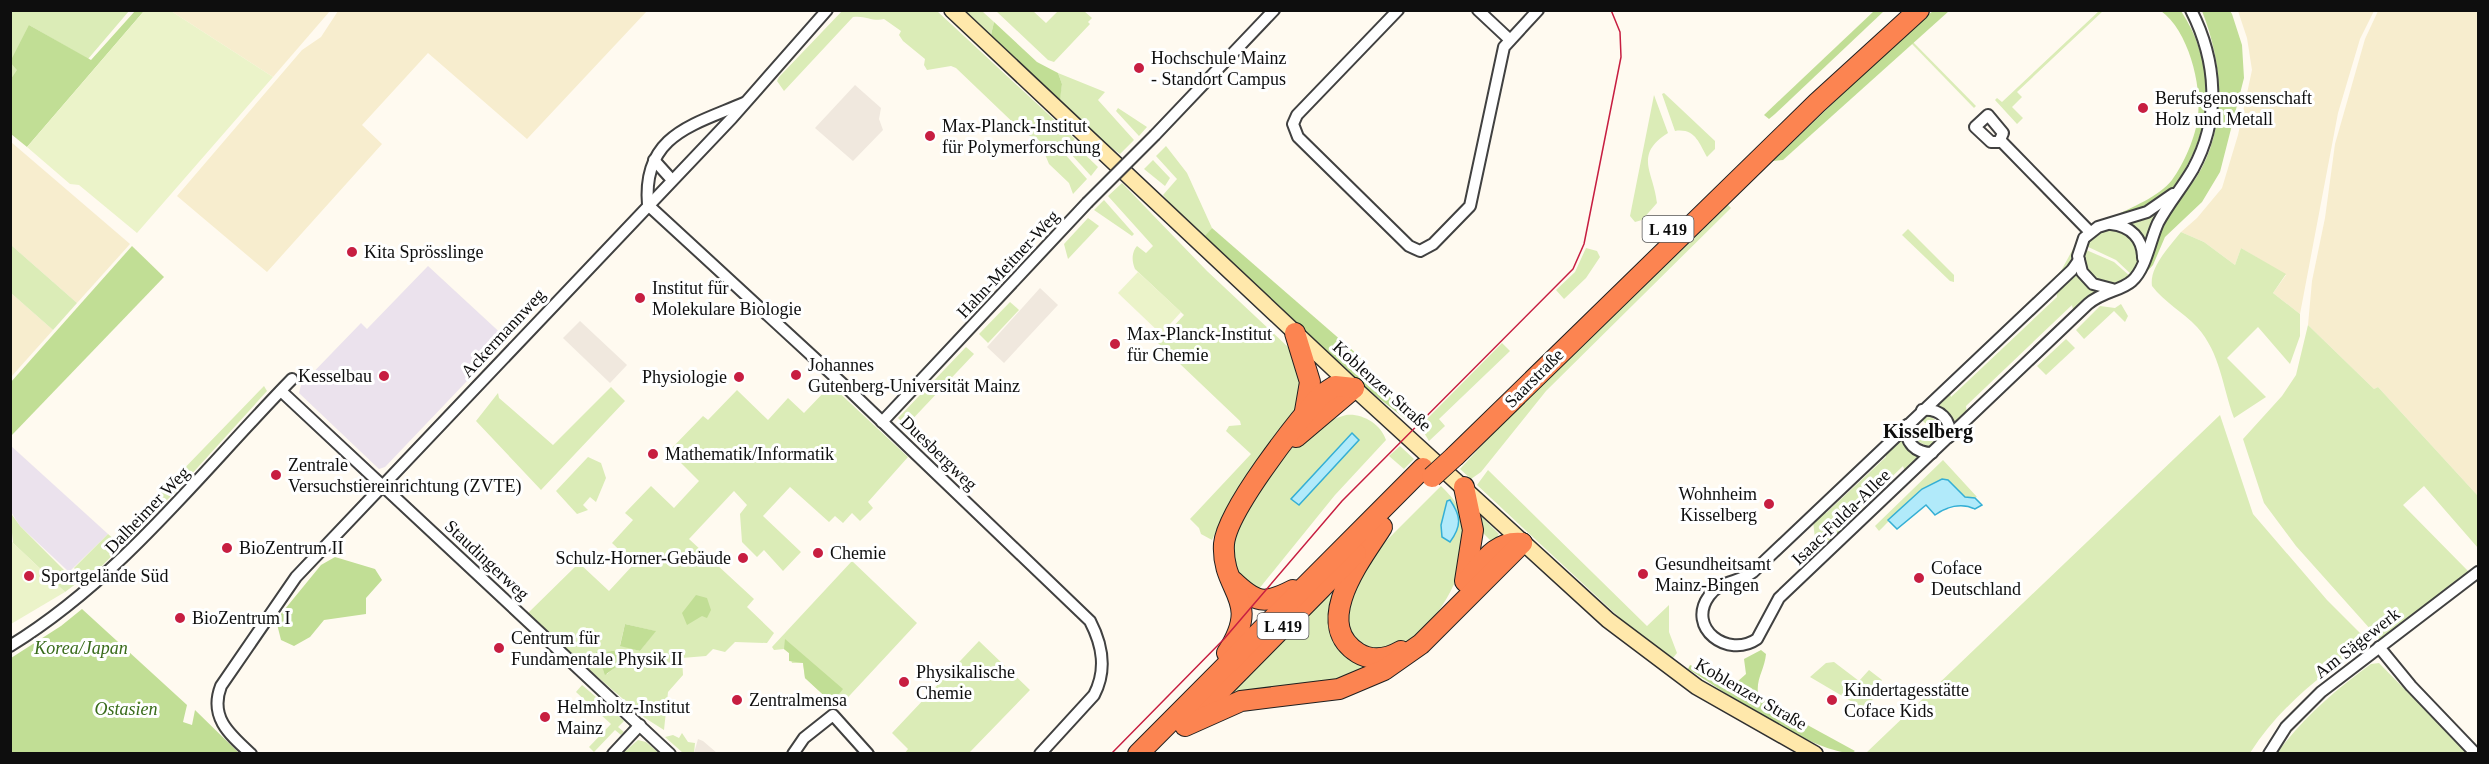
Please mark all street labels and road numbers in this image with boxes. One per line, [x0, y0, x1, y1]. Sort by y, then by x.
street label: Hahn-Meitner-Weg [953, 206, 1063, 322]
road number: L 419 [1642, 216, 1694, 242]
street label: Ackermannweg [457, 285, 549, 381]
street label: Koblenzer Straße [1329, 337, 1435, 435]
street label: Saarstraße [1500, 344, 1568, 412]
street label: Duesbergweg [897, 412, 981, 494]
street label: Dalheimer Weg [101, 463, 193, 557]
street label: Isaac-Fulda-Allee [1788, 465, 1894, 569]
street label: Staudingerweg [441, 516, 533, 604]
street label: Am Sägewerk [2310, 604, 2404, 682]
road number: L 419 [1258, 613, 1308, 639]
street label: Koblenzer Straße [1692, 654, 1810, 734]

